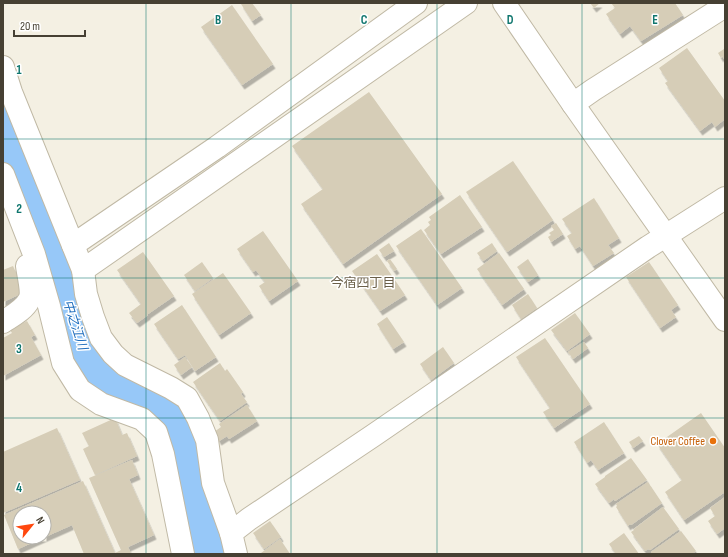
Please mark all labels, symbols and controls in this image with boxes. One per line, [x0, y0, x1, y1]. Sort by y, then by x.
scale bar [14, 12, 85, 38]
text: B [215, 12, 221, 28]
text: C [361, 12, 368, 28]
text: D [507, 12, 514, 28]
text: E [652, 12, 658, 28]
text: 20 m [20, 19, 40, 34]
text: 1 [16, 62, 22, 78]
text: 2 [16, 201, 22, 217]
district label: 今宿四丁目 [330, 275, 396, 291]
water label: 中之江川 [59, 298, 91, 354]
text: 3 [16, 341, 22, 357]
place label: Clover Coffee [650, 434, 705, 449]
marker: Clover Coffee [708, 436, 718, 446]
text: 4 [16, 480, 22, 496]
north arrow [12, 505, 52, 545]
text: N [33, 514, 47, 526]

